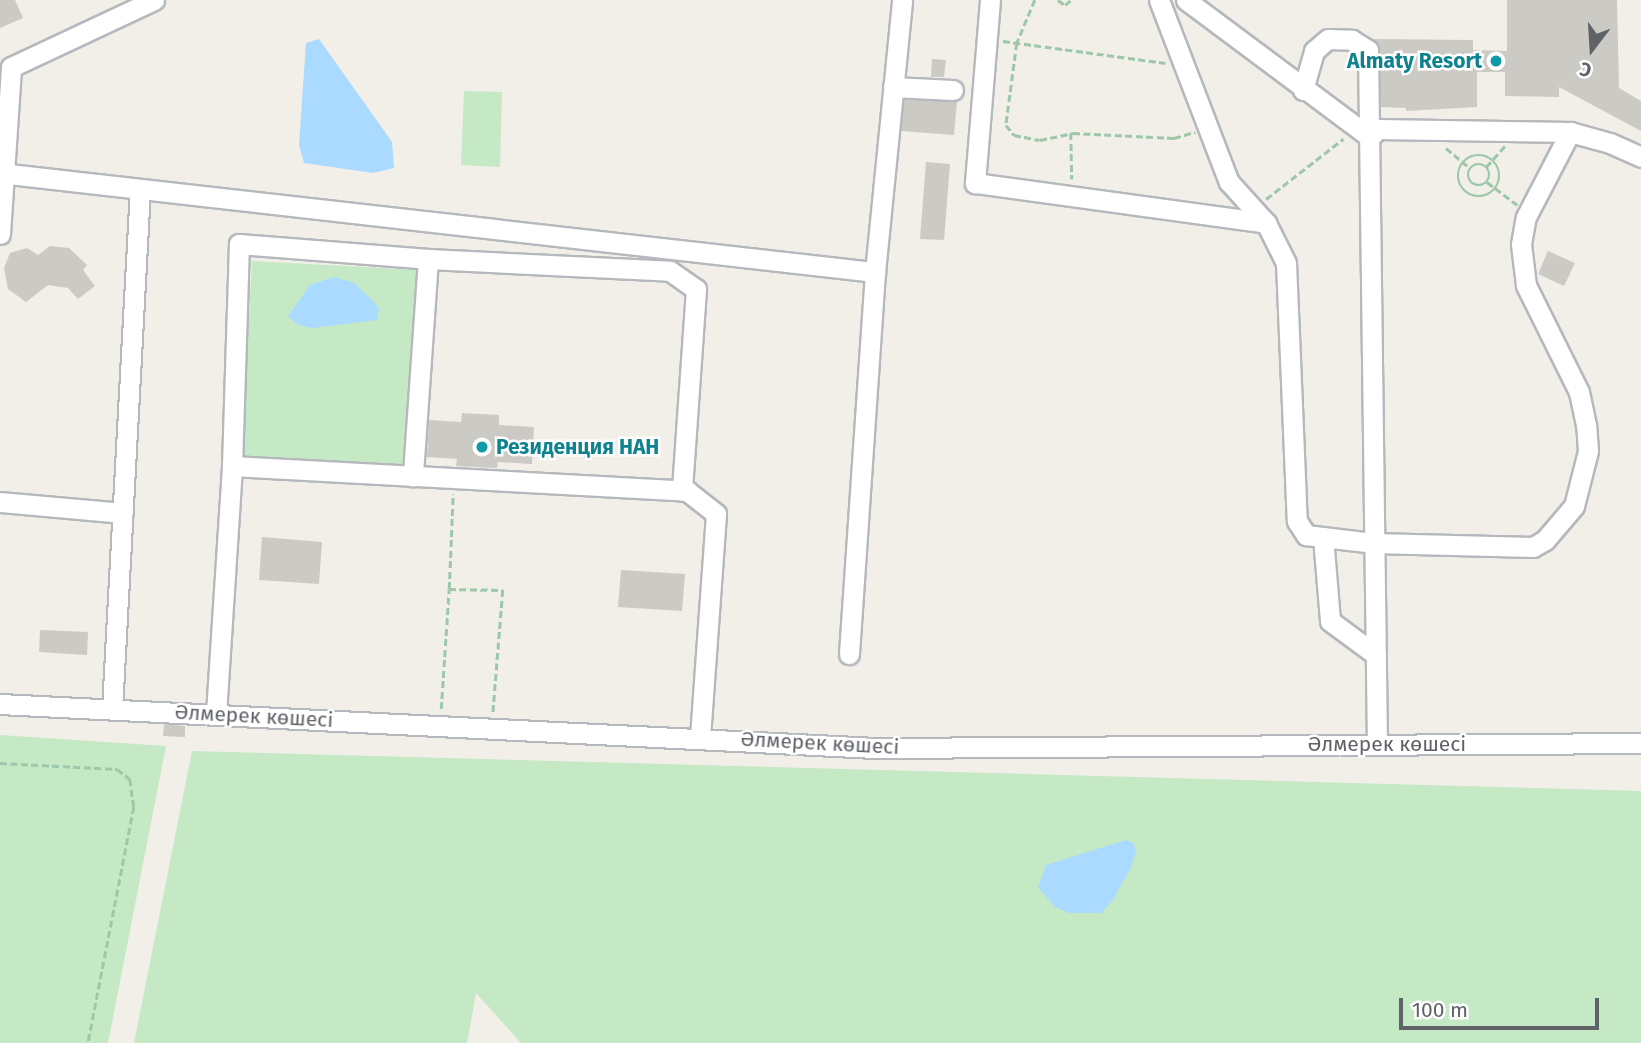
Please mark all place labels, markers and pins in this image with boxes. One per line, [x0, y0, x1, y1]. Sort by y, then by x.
place label: Almaty Resort [1347, 48, 1482, 74]
marker: Almaty Resort [1488, 53, 1504, 69]
place label: Резиденция НАН [496, 434, 659, 460]
marker: Резиденция НАН [474, 439, 490, 455]

